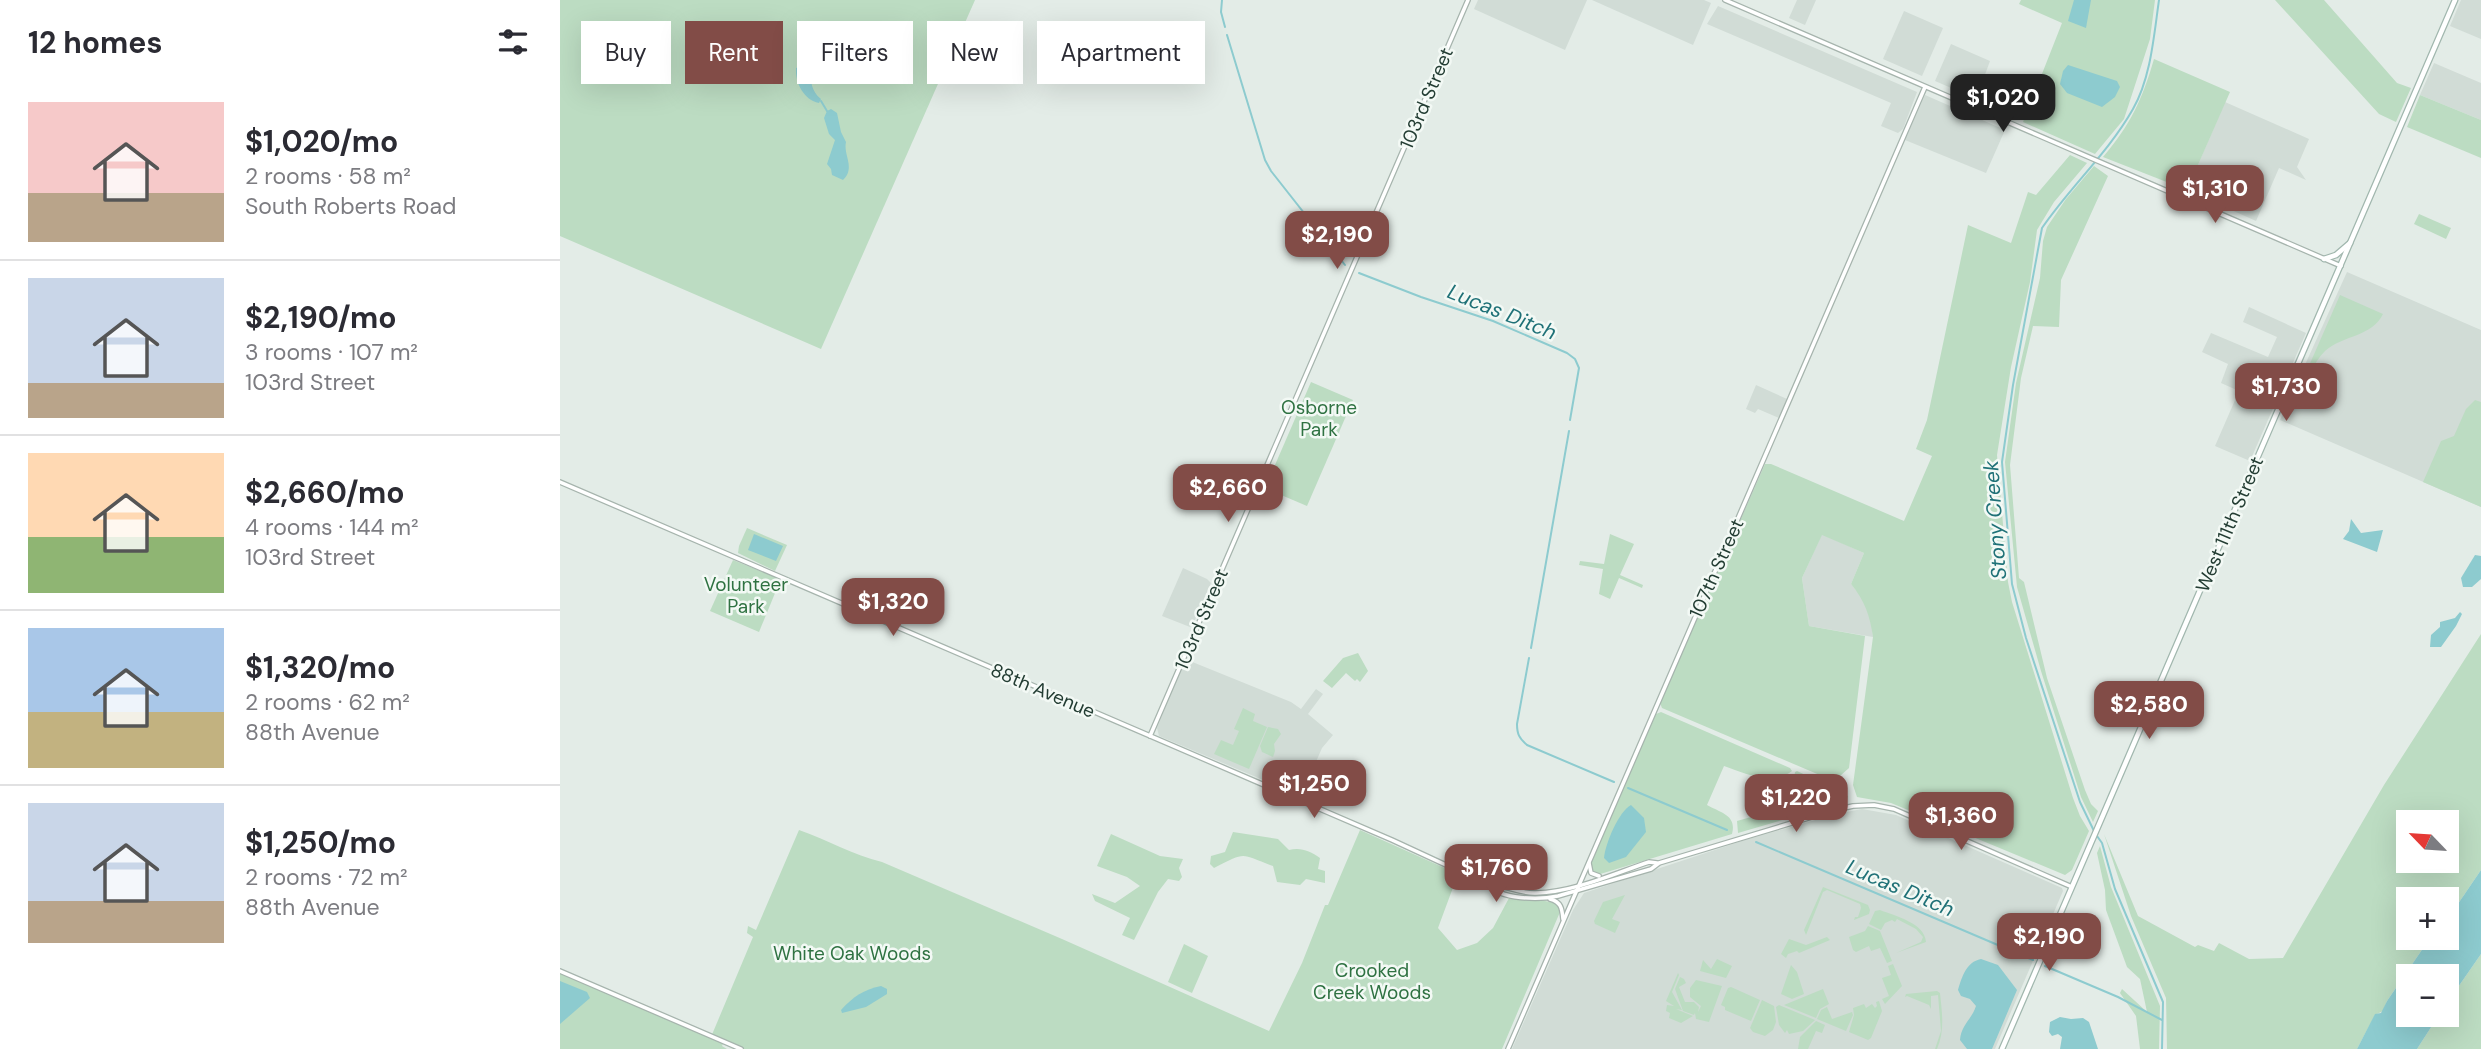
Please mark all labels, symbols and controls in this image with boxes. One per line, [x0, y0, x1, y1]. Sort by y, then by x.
chip: Buy [581, 21, 671, 84]
chip: Rent [685, 21, 783, 84]
chip: Filters [797, 21, 913, 84]
chip: New [927, 21, 1023, 84]
chip: Apartment [1037, 21, 1205, 84]
text: 12 homes [28, 23, 162, 62]
icon: filters [494, 23, 532, 61]
street label: 103rd Street [1394, 44, 1459, 153]
pin: $1,020 [1946, 74, 2060, 134]
text: $1,020 [1966, 82, 2040, 112]
text: $1,020/mo [245, 122, 398, 161]
icon: home [84, 130, 168, 214]
text: 2 rooms · 58 m² [245, 161, 411, 191]
pin: $1,310 [2158, 166, 2272, 225]
text: $1,310 [2182, 173, 2248, 203]
text: South Roberts Road [245, 191, 456, 221]
pin: $2,190 [1280, 212, 1394, 271]
text: $2,190 [1301, 219, 1373, 249]
water label: Lucas Ditch [1443, 278, 1561, 346]
text: $2,190/mo [245, 298, 396, 337]
icon: home [84, 306, 168, 390]
text: 3 rooms · 107 m² [245, 337, 418, 367]
pin: $1,730 [2229, 364, 2343, 423]
text: 103rd Street [245, 367, 375, 397]
text: $1,730 [2251, 371, 2321, 401]
park label: Osborne Park [1281, 395, 1357, 442]
street label: West 111th Street [2190, 453, 2269, 596]
water label: Stony Creek [1977, 459, 2013, 580]
pin: $2,660 [1171, 464, 1285, 524]
text: $2,660 [1189, 472, 1267, 502]
text: $2,660/mo [245, 473, 405, 512]
icon: home [84, 481, 168, 565]
text: 4 rooms · 144 m² [245, 512, 419, 542]
street label: 107th Street [1683, 515, 1749, 622]
text: 103rd Street [245, 542, 375, 572]
street label: 103rd Street [1169, 565, 1234, 674]
park label: Volunteer Park [704, 572, 788, 619]
pin: $1,320 [836, 578, 950, 638]
text: $1,320 [857, 586, 929, 616]
text: $1,320/mo [245, 648, 395, 687]
icon: home [84, 656, 168, 740]
street label: 88th Avenue [987, 657, 1099, 724]
pin: $2,580 [2092, 682, 2206, 741]
text: 2 rooms · 62 m² [245, 687, 410, 717]
text: $2,580 [2110, 689, 2188, 719]
text: 88th Avenue [245, 717, 379, 747]
pin: $1,250 [1257, 760, 1371, 820]
text: $1,250 [1278, 768, 1350, 798]
pin: $1,220 [1739, 774, 1853, 834]
text: $1,220 [1761, 782, 1831, 812]
pin: $1,360 [1904, 792, 2018, 852]
text: $1,360 [1925, 800, 1997, 830]
north arrow [2396, 810, 2459, 873]
map controls [2396, 810, 2459, 1027]
text: $1,250/mo [245, 823, 396, 862]
icon: home [84, 831, 168, 915]
pin: $1,760 [1439, 844, 1553, 904]
text: $1,760 [1461, 852, 1531, 882]
water label: Lucas Ditch [1842, 853, 1958, 923]
text: 2 rooms · 72 m² [245, 862, 408, 892]
button: + [2396, 887, 2459, 950]
text: 88th Avenue [245, 892, 379, 922]
pin: $2,190 [1992, 914, 2106, 973]
text: $2,190 [2013, 921, 2085, 951]
park label: White Oak Woods [773, 941, 931, 966]
park label: Crooked Creek Woods [1313, 958, 1431, 1005]
button: − [2396, 964, 2459, 1027]

